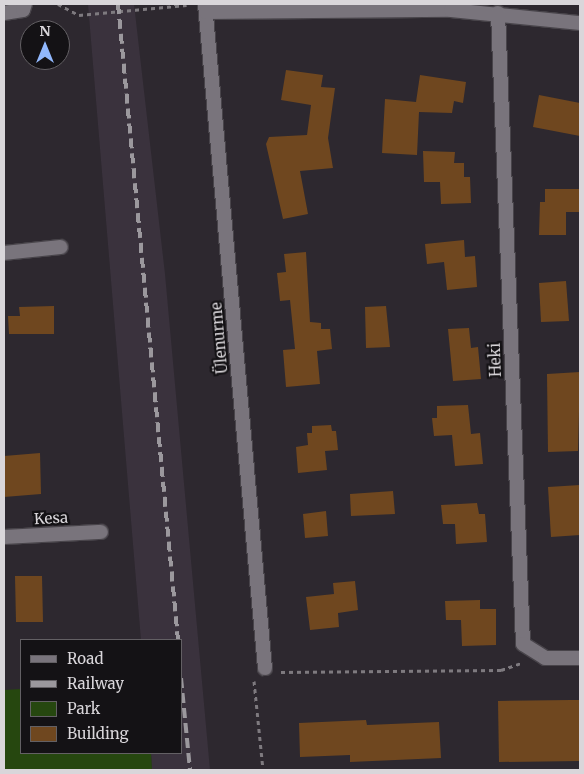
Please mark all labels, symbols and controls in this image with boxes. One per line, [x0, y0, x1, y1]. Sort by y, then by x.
north arrow [20, 20, 70, 70]
text: N [39, 22, 51, 40]
street label: Ülenurme [207, 301, 231, 375]
street label: Heki [485, 343, 505, 377]
street label: Kesa [34, 508, 68, 528]
legend [20, 639, 182, 754]
text: Road [67, 649, 103, 668]
text: Railway [67, 674, 124, 693]
text: Park [67, 699, 100, 718]
text: Building [67, 724, 129, 743]

